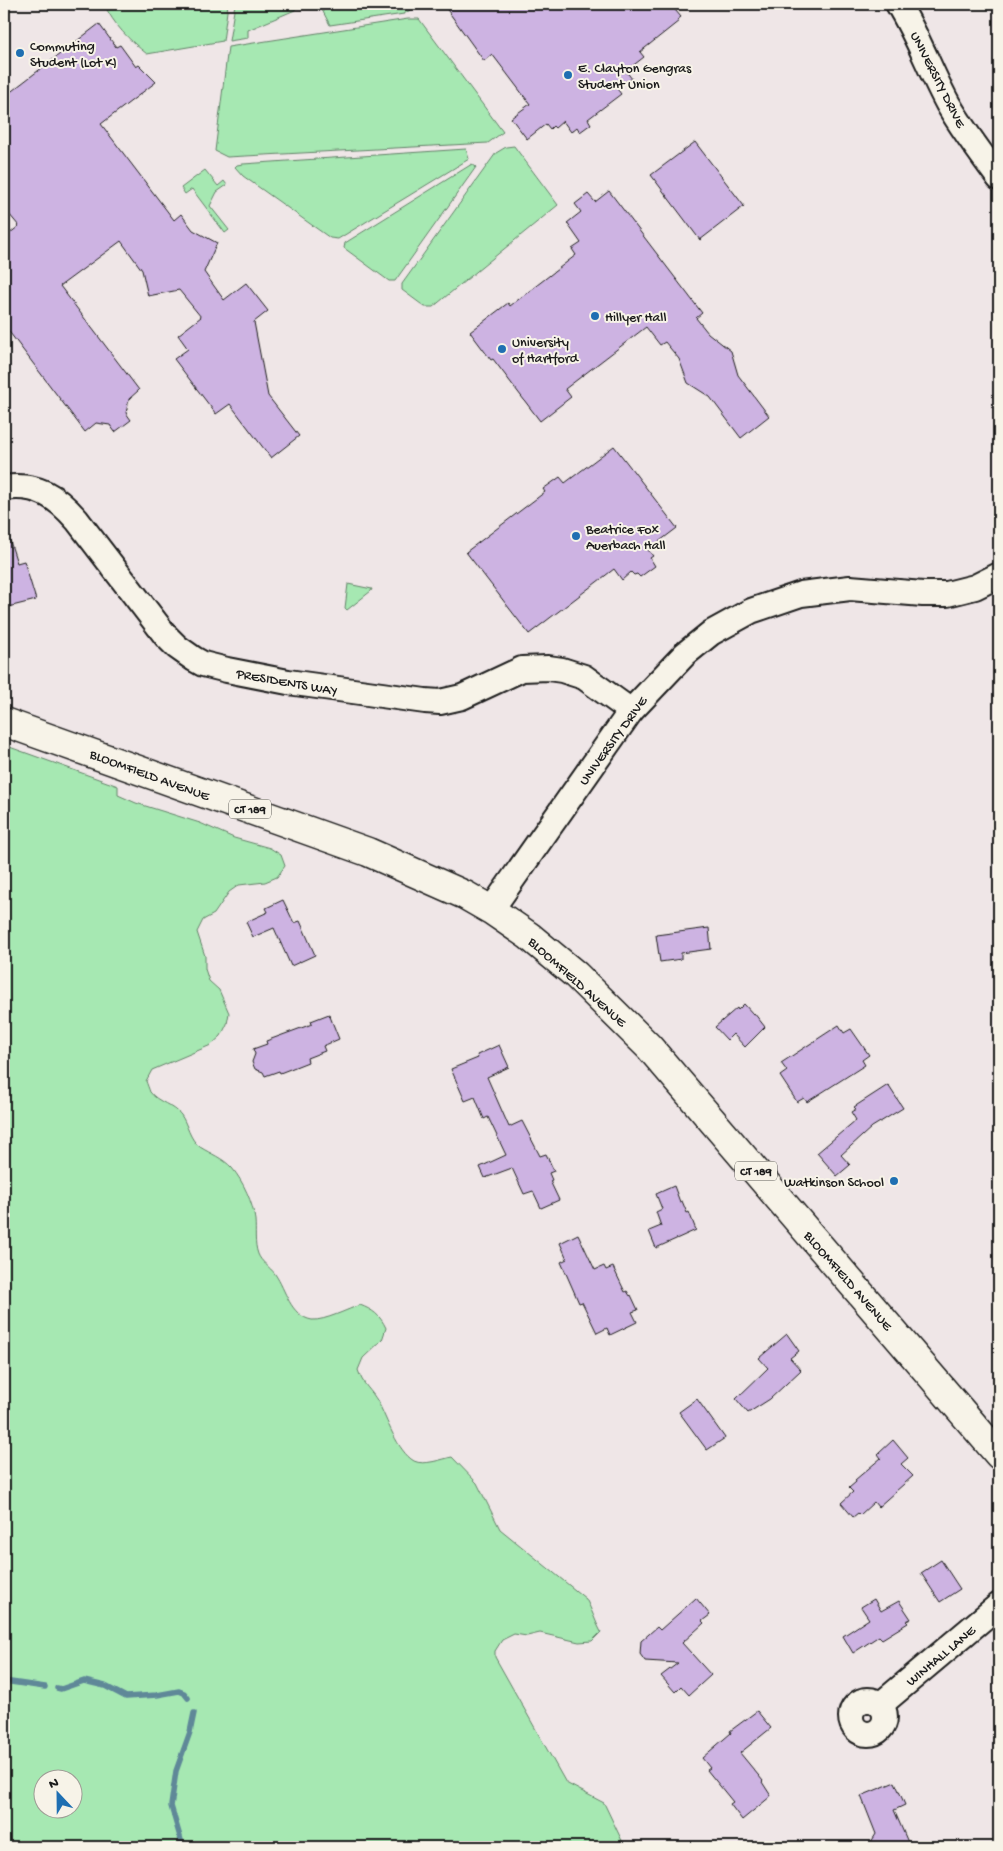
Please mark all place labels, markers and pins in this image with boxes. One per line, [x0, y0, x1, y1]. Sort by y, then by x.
place label: Commuting Student (Lot K) [30, 39, 117, 72]
marker: Commuting Student (Lot K) [14, 47, 26, 59]
place label: E. Clayton Gengras Student Union [578, 61, 692, 94]
marker: E. Clayton Gengras Student Union [562, 69, 574, 81]
marker: Hillyer Hall [589, 310, 601, 322]
place label: Hillyer Hall [605, 310, 667, 327]
place label: University of Hartford [512, 335, 580, 368]
marker: University of Hartford [496, 343, 508, 355]
place label: Beatrice Fox Auerbach Hall [585, 522, 666, 555]
marker: Beatrice Fox Auerbach Hall [570, 530, 582, 542]
place label: Watkinson School [784, 1175, 884, 1192]
marker: Watkinson School [888, 1175, 900, 1187]

